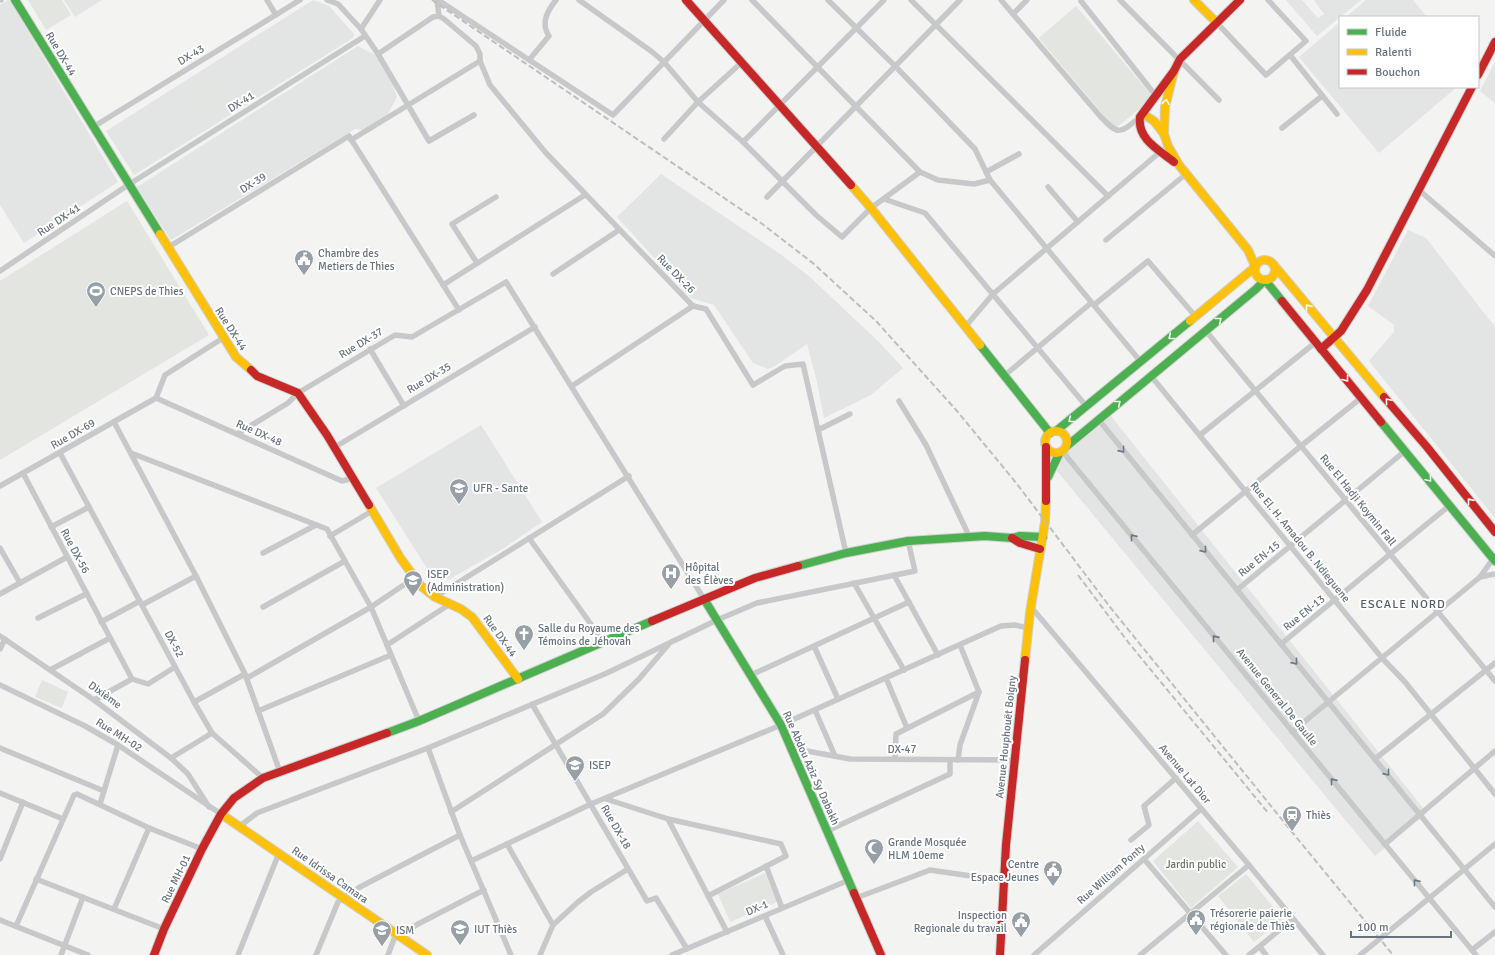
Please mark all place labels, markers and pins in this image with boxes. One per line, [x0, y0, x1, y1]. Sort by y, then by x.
place label: Chambre des Metiers de Thies [318, 247, 395, 273]
public building icon: Chambre des Metiers de Thies [293, 248, 315, 276]
sports icon: CNEPS de Thies [85, 280, 107, 308]
place label: CNEPS de Thies [110, 285, 184, 298]
school or university icon: UFR - Sante [448, 477, 470, 505]
place label: UFR - Sante [473, 482, 528, 495]
place label: Hôpital des Élèves [685, 561, 734, 587]
hospital icon: Hôpital des Élèves [660, 562, 682, 590]
place label: ISEP (Administration) [427, 568, 504, 594]
school or university icon: ISEP (Administration) [402, 569, 424, 597]
place label: Salle du Royaume des Témoins de Jéhovah [538, 622, 640, 648]
church icon: Salle du Royaume des Témoins de Jéhovah [513, 623, 535, 651]
school or university icon: ISEP [564, 754, 586, 782]
place label: ISEP [589, 759, 611, 772]
station icon: Thiès [1281, 804, 1303, 832]
place label: Thiès [1306, 809, 1331, 822]
place label: Grande Mosquée HLM 10eme [888, 836, 967, 862]
mosque icon: Grande Mosquée HLM 10eme [863, 837, 885, 865]
place label: Centre Espace Jeunes [971, 858, 1039, 884]
public building icon: Centre Espace Jeunes [1042, 859, 1064, 887]
place label: Trésorerie paierie régionale de Thiès [1210, 907, 1295, 933]
public building icon: Trésorerie paierie régionale de Thiès [1185, 908, 1207, 936]
place label: Inspection Regionale du travail [914, 909, 1007, 935]
public building icon: Inspection Regionale du travail [1010, 910, 1032, 938]
school or university icon: IUT Thiès [449, 918, 471, 946]
school or university icon: ISM [371, 919, 393, 947]
place label: IUT Thiès [474, 923, 517, 936]
place label: ISM [396, 924, 414, 937]

